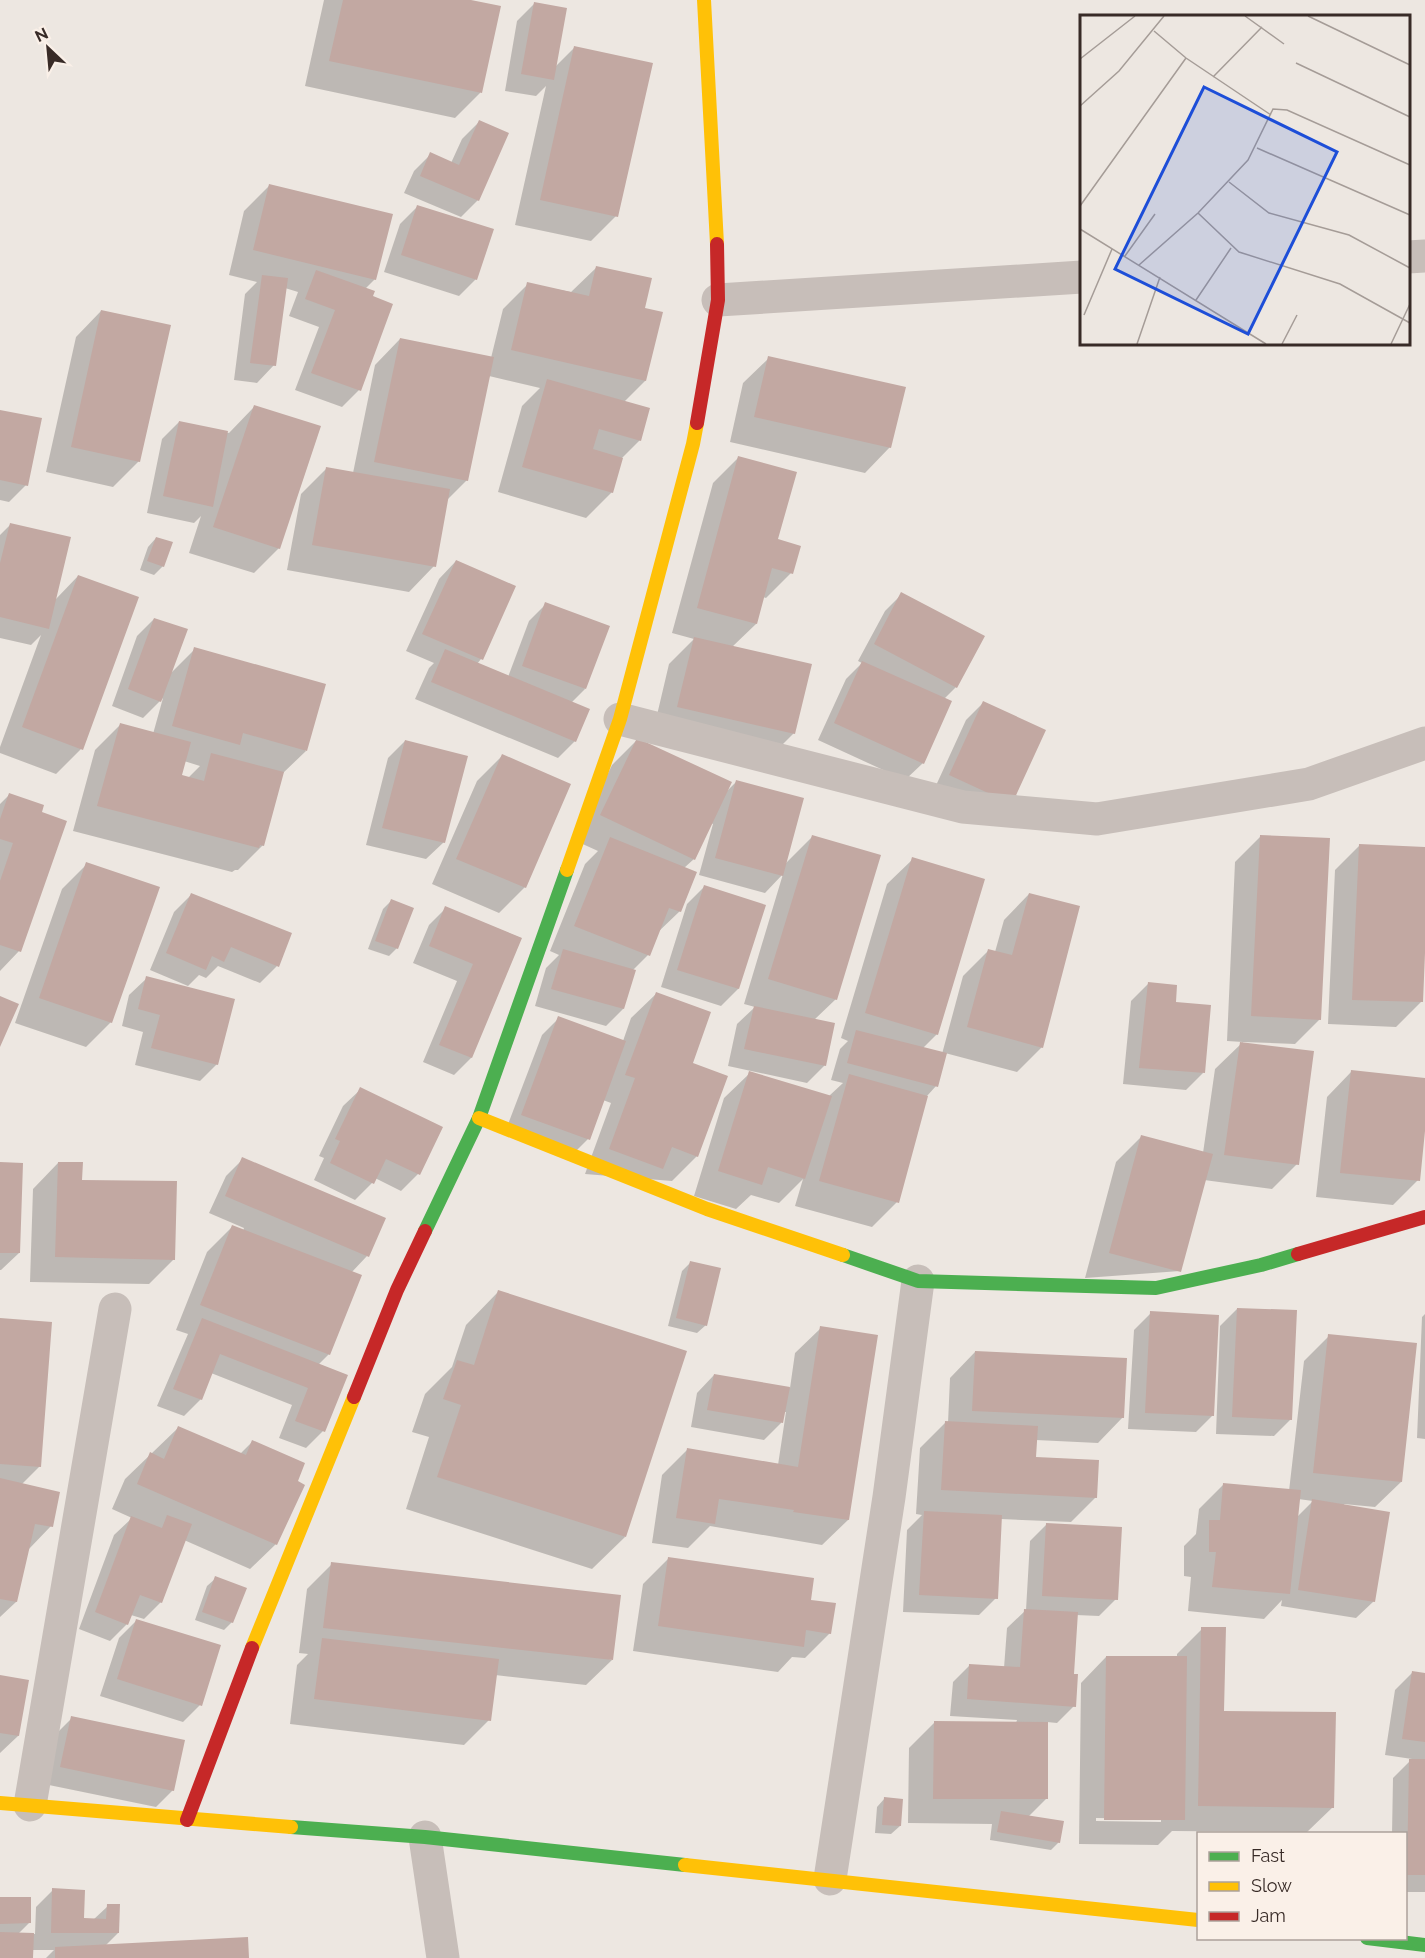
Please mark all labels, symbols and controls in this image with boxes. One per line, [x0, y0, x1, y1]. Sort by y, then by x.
inset map [1080, 15, 1410, 345]
north arrow [18, 18, 78, 78]
text: N [32, 24, 51, 46]
legend [1197, 1832, 1407, 1940]
text: Fast [1251, 1845, 1285, 1866]
text: Slow [1251, 1875, 1292, 1896]
text: Jam [1251, 1905, 1286, 1926]

